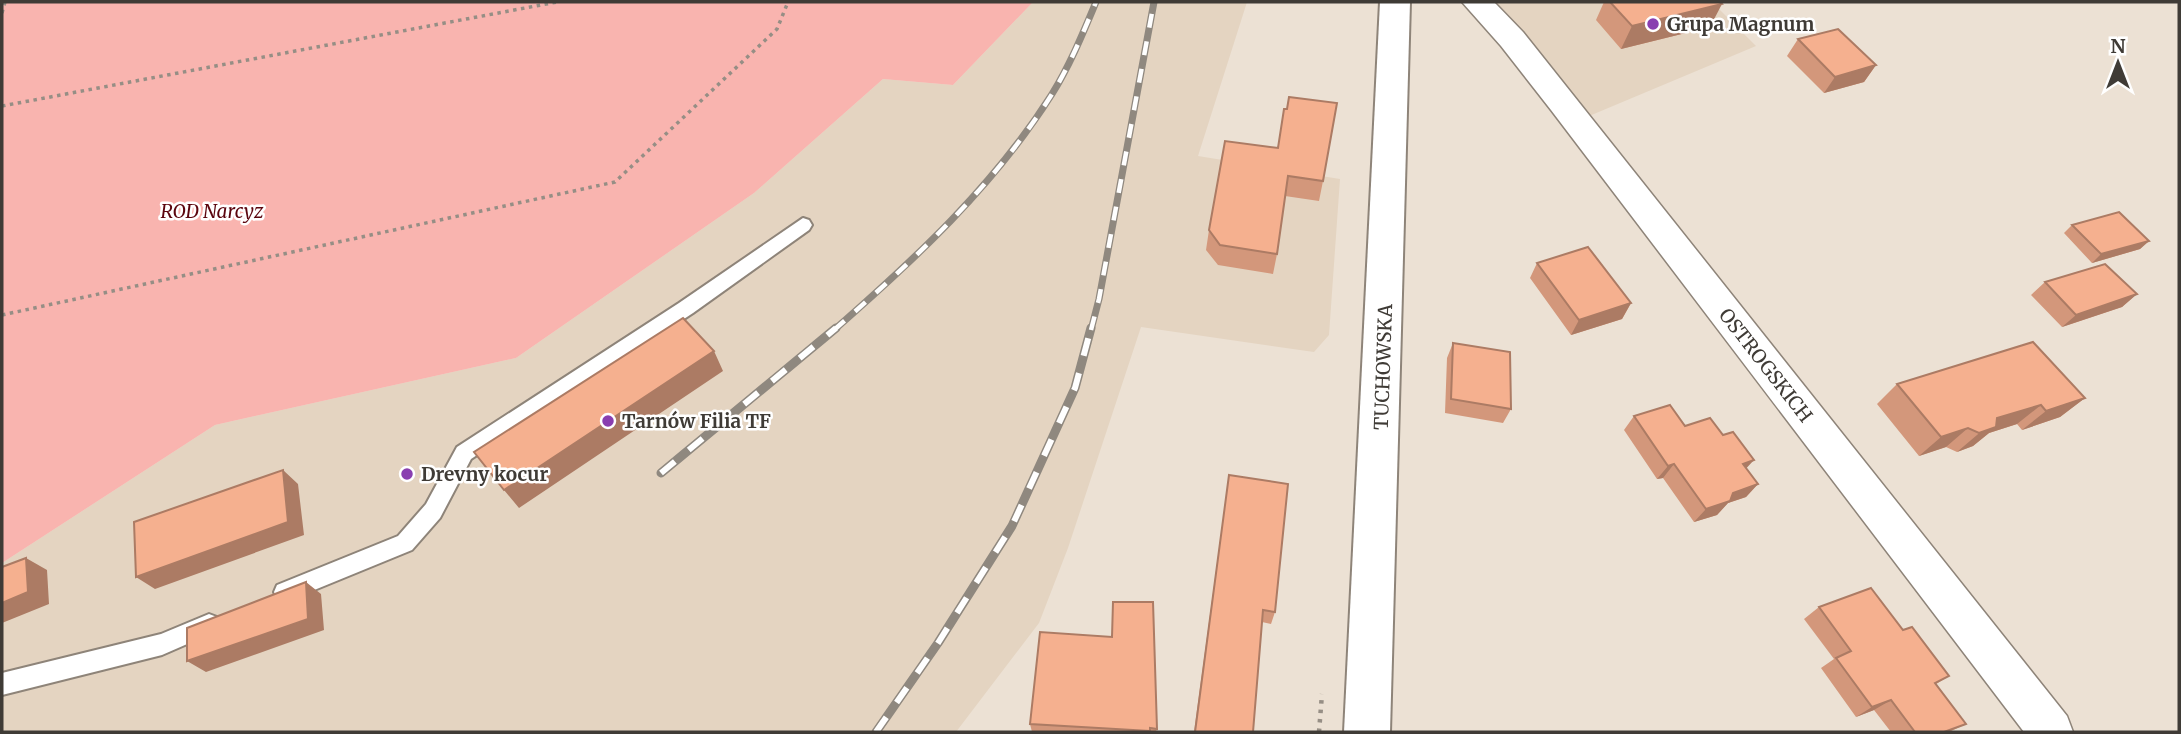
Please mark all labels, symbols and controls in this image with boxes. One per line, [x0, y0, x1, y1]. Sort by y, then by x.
place label: Grupa Magnum [1667, 12, 1814, 36]
marker: Grupa Magnum [1645, 16, 1661, 32]
north arrow [2083, 28, 2153, 98]
text: N [2110, 34, 2126, 58]
park label: ROD Narcyz [161, 199, 264, 223]
street label: TUCHOWSKA [1369, 303, 1397, 431]
street label: OSTROGSKICH [1714, 303, 1818, 427]
place label: Tarnów Filia TF [622, 409, 771, 433]
marker: Tarnów Filia TF [600, 413, 616, 429]
place label: Drevny kocur [421, 462, 548, 486]
marker: Drevny kocur [399, 466, 415, 482]

